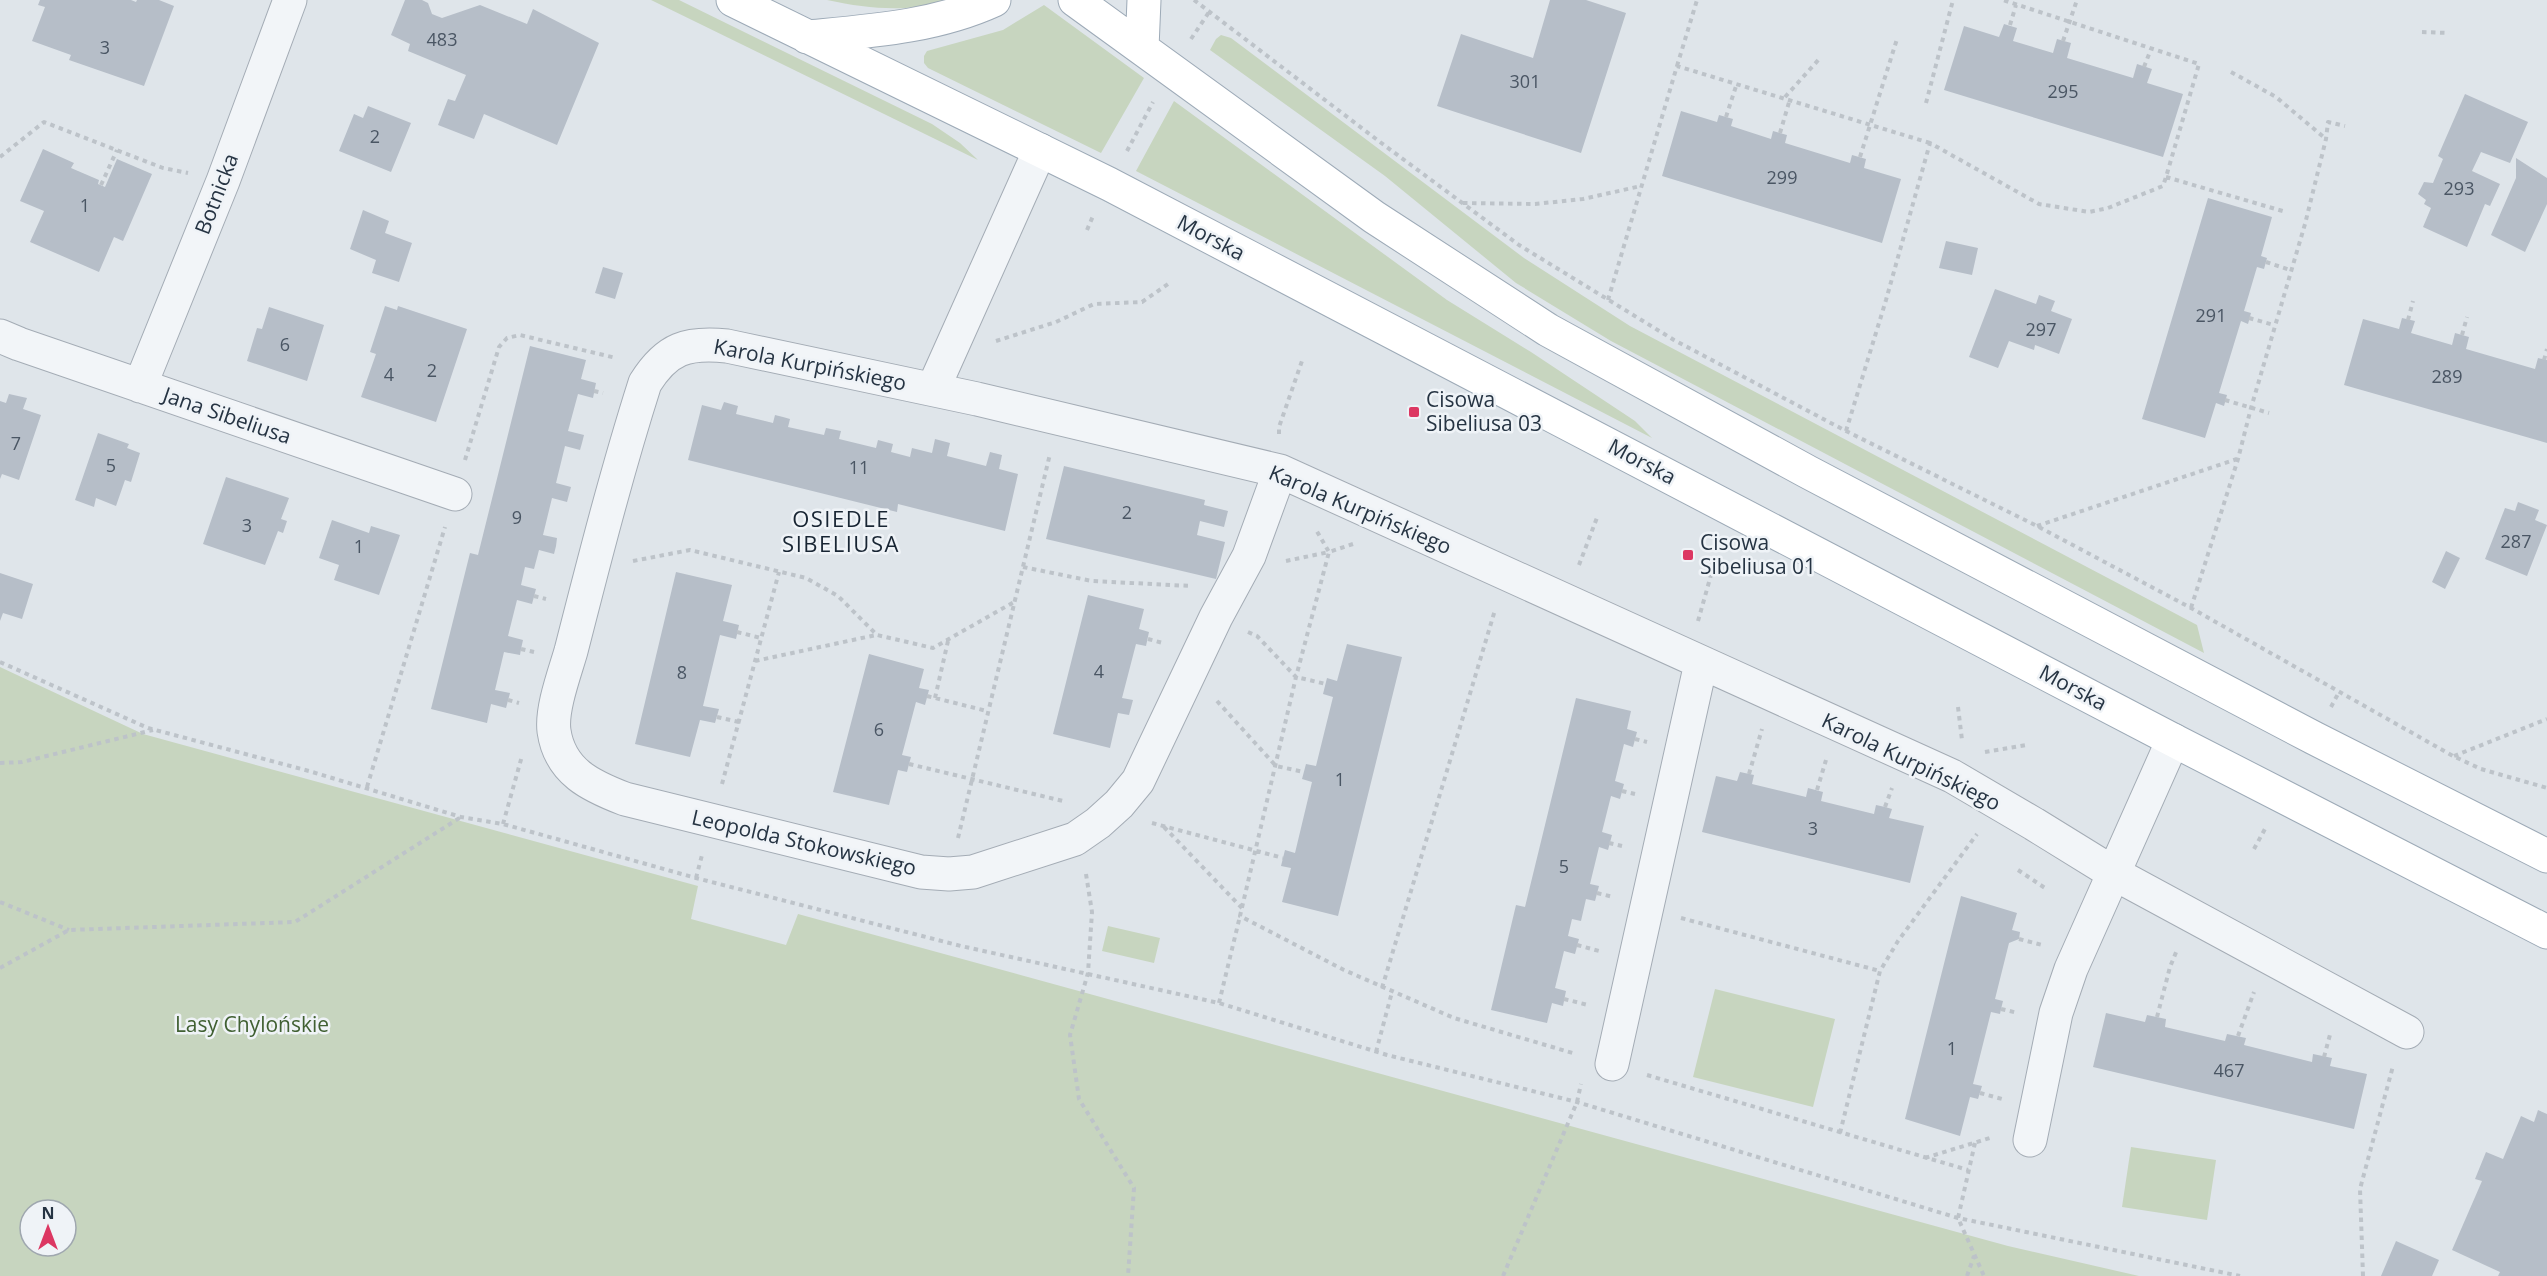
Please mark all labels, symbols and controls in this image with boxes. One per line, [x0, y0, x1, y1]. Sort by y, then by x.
house number: 483 [427, 27, 457, 51]
house number: 3 [100, 35, 110, 59]
house number: 301 [1510, 69, 1540, 93]
house number: 295 [2048, 79, 2078, 103]
house number: 2 [370, 124, 380, 148]
street label: Botnicka [188, 149, 244, 238]
house number: 299 [1767, 165, 1797, 189]
house number: 293 [2444, 176, 2474, 200]
house number: 1 [80, 193, 90, 217]
street label: Morska [1173, 208, 1250, 267]
house number: 291 [2196, 303, 2226, 327]
house number: 297 [2026, 317, 2056, 341]
house number: 6 [280, 332, 290, 356]
street label: Karola Kurpińskiego [711, 332, 909, 396]
house number: 2 [427, 358, 437, 382]
house number: 4 [384, 362, 394, 386]
house number: 289 [2432, 364, 2462, 388]
street label: Jana Sibeliusa [158, 379, 295, 450]
place label: Cisowa Sibeliusa 03 [1426, 385, 1542, 437]
marker: Cisowa Sibeliusa 03 [1407, 405, 1421, 419]
house number: 7 [11, 431, 21, 455]
street label: Morska [1604, 432, 1681, 491]
house number: 5 [106, 453, 116, 477]
house number: 11 [849, 455, 869, 479]
street label: Karola Kurpińskiego [1265, 458, 1456, 560]
house number: 2 [1122, 500, 1132, 524]
district label: OSIEDLE SIBELIUSA [782, 503, 900, 558]
house number: 9 [512, 505, 522, 529]
house number: 3 [242, 513, 252, 537]
place label: Cisowa Sibeliusa 01 [1700, 528, 1816, 580]
house number: 287 [2501, 529, 2531, 553]
house number: 1 [354, 534, 364, 558]
marker: Cisowa Sibeliusa 01 [1681, 548, 1695, 562]
street label: Morska [2035, 658, 2112, 717]
house number: 4 [1094, 659, 1104, 683]
house number: 8 [677, 660, 687, 684]
street label: Karola Kurpińskiego [1817, 706, 2006, 817]
house number: 6 [874, 717, 884, 741]
house number: 1 [1335, 767, 1345, 791]
street label: Leopolda Stokowskiego [689, 803, 919, 882]
house number: 3 [1808, 816, 1818, 840]
house number: 5 [1559, 854, 1569, 878]
park label: Lasy Chylońskie [175, 1010, 329, 1038]
house number: 1 [1947, 1036, 1957, 1060]
house number: 467 [2214, 1058, 2244, 1082]
north arrow [18, 1198, 78, 1258]
text: N [41, 1202, 55, 1224]

